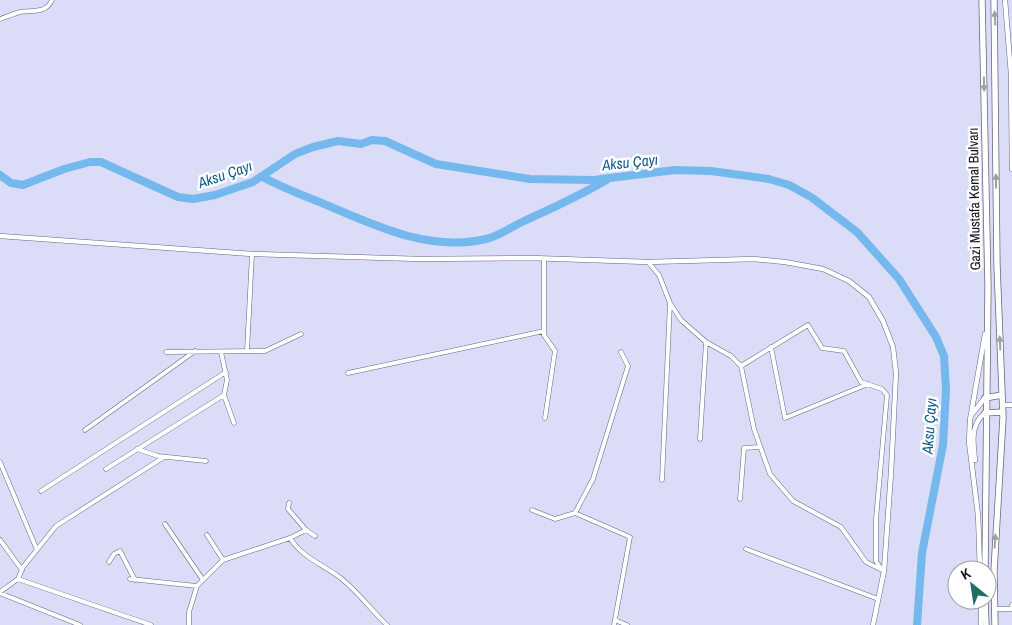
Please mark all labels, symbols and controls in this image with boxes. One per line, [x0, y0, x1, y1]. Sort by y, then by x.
one-way arrow [991, 10, 999, 26]
one-way arrow [980, 76, 988, 92]
street label: Gazi Mustafa Kemal Bulvarı [964, 127, 984, 271]
water label: Aksu Çayı [600, 149, 659, 175]
water label: Aksu Çayı [194, 155, 255, 193]
one-way arrow [992, 173, 1000, 189]
one-way arrow [996, 335, 1004, 351]
water label: Aksu Çayı [917, 397, 941, 456]
one-way arrow [992, 533, 1000, 549]
north arrow [947, 560, 997, 610]
text: K [957, 564, 974, 584]

